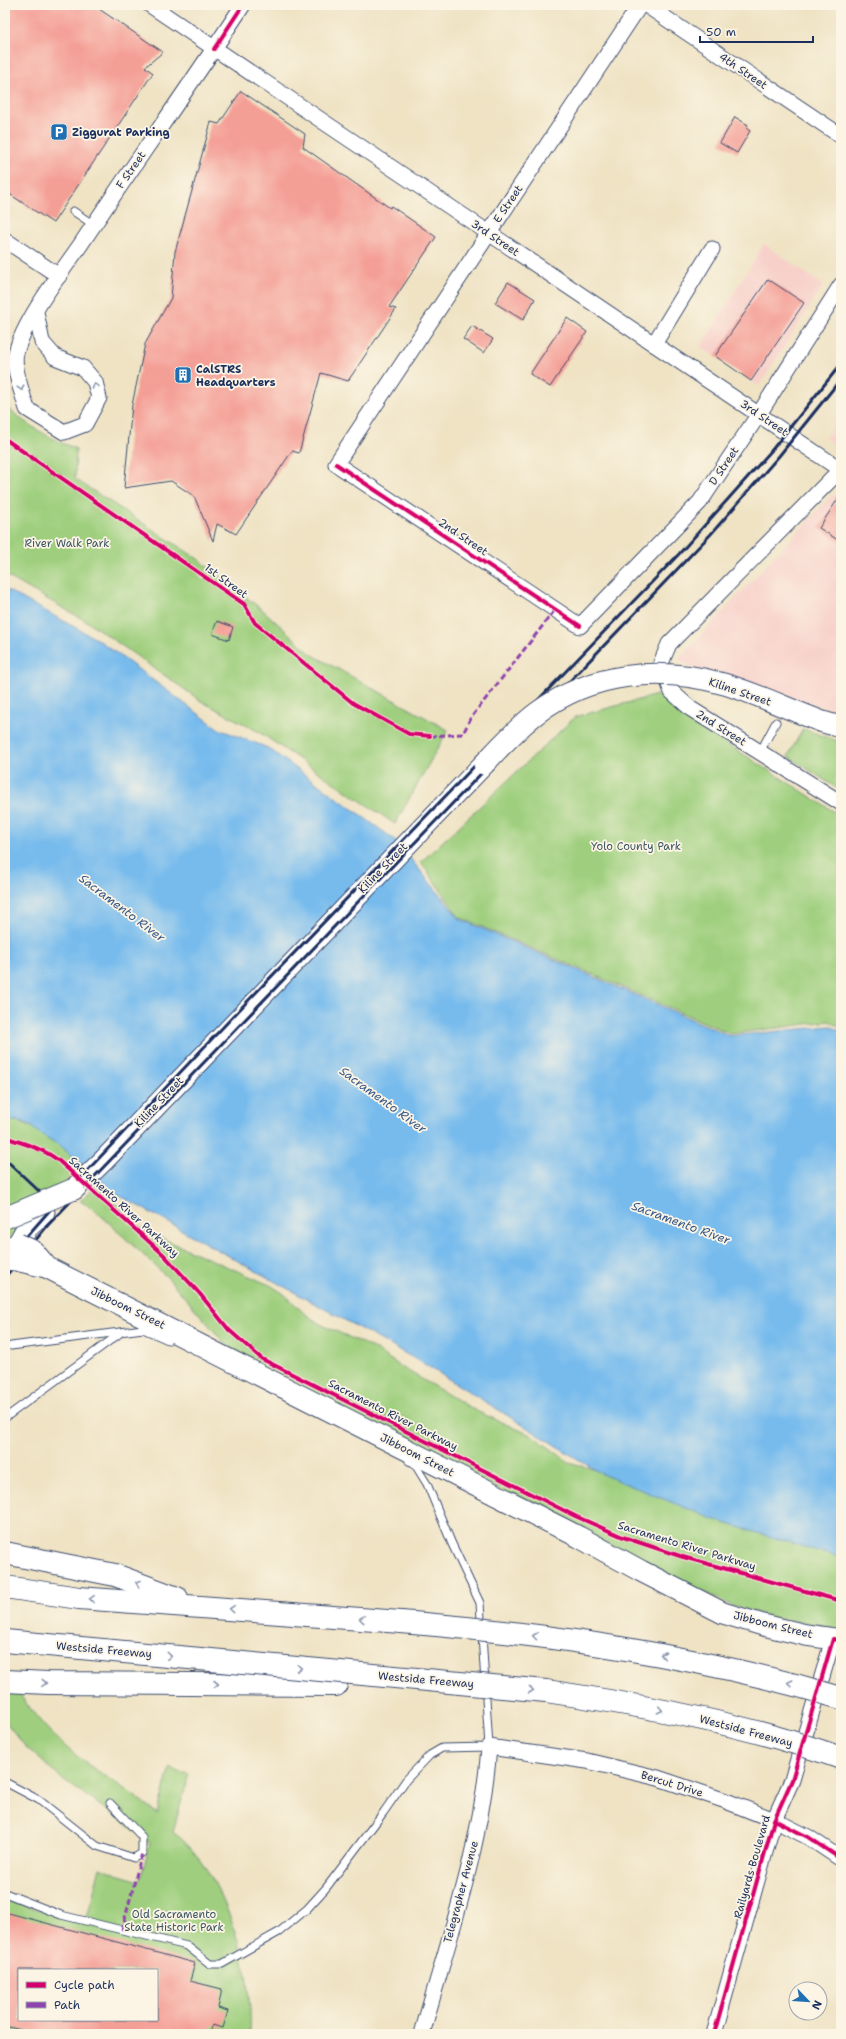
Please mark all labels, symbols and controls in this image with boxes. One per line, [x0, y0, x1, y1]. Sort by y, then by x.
scale bar [700, 18, 813, 44]
text: 50 m [706, 24, 736, 40]
street label: 4th Street [716, 49, 770, 93]
parking icon: Ziggurat Parking [49, 122, 69, 142]
place label: Ziggurat Parking [72, 125, 170, 140]
street label: F Street [113, 148, 149, 192]
street label: E Street [490, 182, 526, 226]
street label: 3rd Street [468, 216, 522, 260]
place label: CalSTRS Headquarters [196, 362, 276, 390]
building icon: CalSTRS Headquarters [173, 365, 193, 385]
one-way arrow [92, 382, 100, 389]
one-way arrow [16, 384, 25, 391]
street label: 3rd Street [737, 396, 791, 440]
street label: D Street [706, 444, 742, 488]
street label: 2nd Street [435, 515, 491, 559]
park label: River Walk Park [24, 536, 110, 551]
street label: 1st Street [201, 560, 251, 602]
street label: Kiline Street [707, 674, 773, 710]
street label: 2nd Street [693, 707, 749, 750]
street label: Kiline Street [355, 839, 411, 897]
park label: Yolo County Park [591, 839, 681, 854]
water label: Sacramento River [76, 870, 168, 946]
water label: Sacramento River [336, 1063, 430, 1137]
street label: Kiline Street [131, 1073, 187, 1131]
street label: Sacramento River Parkway [66, 1153, 182, 1261]
water label: Sacramento River [630, 1198, 733, 1248]
street label: Jibboom Street [88, 1283, 168, 1333]
street label: Sacramento River Parkway [326, 1376, 460, 1454]
street label: Jibboom Street [377, 1430, 457, 1480]
street label: Sacramento River Parkway [616, 1518, 758, 1574]
one-way arrow [134, 1580, 141, 1588]
one-way arrow [89, 1594, 95, 1603]
one-way arrow [229, 1604, 235, 1613]
street label: Jibboom Street [732, 1608, 814, 1642]
one-way arrow [359, 1615, 365, 1624]
one-way arrow [532, 1631, 538, 1640]
street label: Westside Freeway [55, 1638, 153, 1662]
one-way arrow [166, 1651, 172, 1660]
one-way arrow [660, 1652, 666, 1660]
one-way arrow [296, 1663, 302, 1672]
street label: Westside Freeway [377, 1668, 475, 1692]
one-way arrow [41, 1679, 47, 1687]
one-way arrow [213, 1680, 219, 1688]
one-way arrow [787, 1680, 793, 1688]
one-way arrow [528, 1685, 534, 1694]
one-way arrow [656, 1706, 663, 1714]
street label: Westside Freeway [698, 1711, 794, 1751]
street label: Bercut Drive [639, 1767, 705, 1801]
street label: Railyards Boulevard [730, 1814, 774, 1920]
street label: Telegrapher Avenue [440, 1839, 482, 1945]
park label: Old Sacramento State Historic Park [124, 1907, 224, 1935]
legend [18, 1969, 158, 2021]
text: Cycle path [54, 1977, 115, 1993]
north arrow [788, 1981, 828, 2021]
text: Path [54, 1997, 80, 2013]
text: N [808, 1998, 825, 2012]

